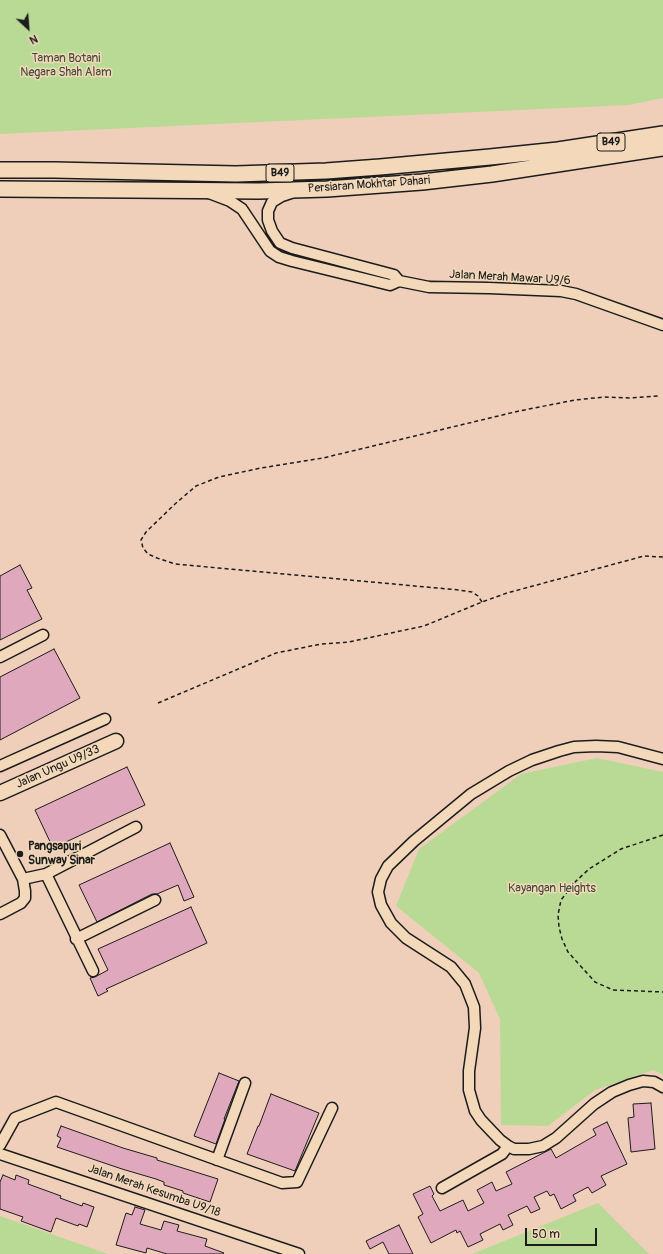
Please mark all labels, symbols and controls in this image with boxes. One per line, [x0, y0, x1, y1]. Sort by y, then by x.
north arrow [8, 8, 48, 48]
text: N [27, 32, 40, 47]
park label: Taman Botani Negara Shah Alam [20, 52, 112, 80]
road number: B49 [597, 133, 625, 151]
road number: B49 [266, 164, 294, 182]
street label: Persiaran Mokhtar Dahari [307, 174, 431, 196]
street label: Jalan Merah Mawar U9/6 [449, 268, 571, 288]
street label: Jalan Ungu U9/33 [14, 742, 102, 792]
place label: Pangsapuri Sunway Sinar [28, 840, 95, 868]
marker: Pangsapuri Sunway Sinar [15, 849, 25, 859]
park label: Kayangan Heights [508, 882, 596, 896]
street label: Jalan Merah Kesumba U9/18 [86, 1162, 222, 1220]
scale bar [527, 1220, 599, 1246]
text: 50 m [532, 1227, 560, 1242]

